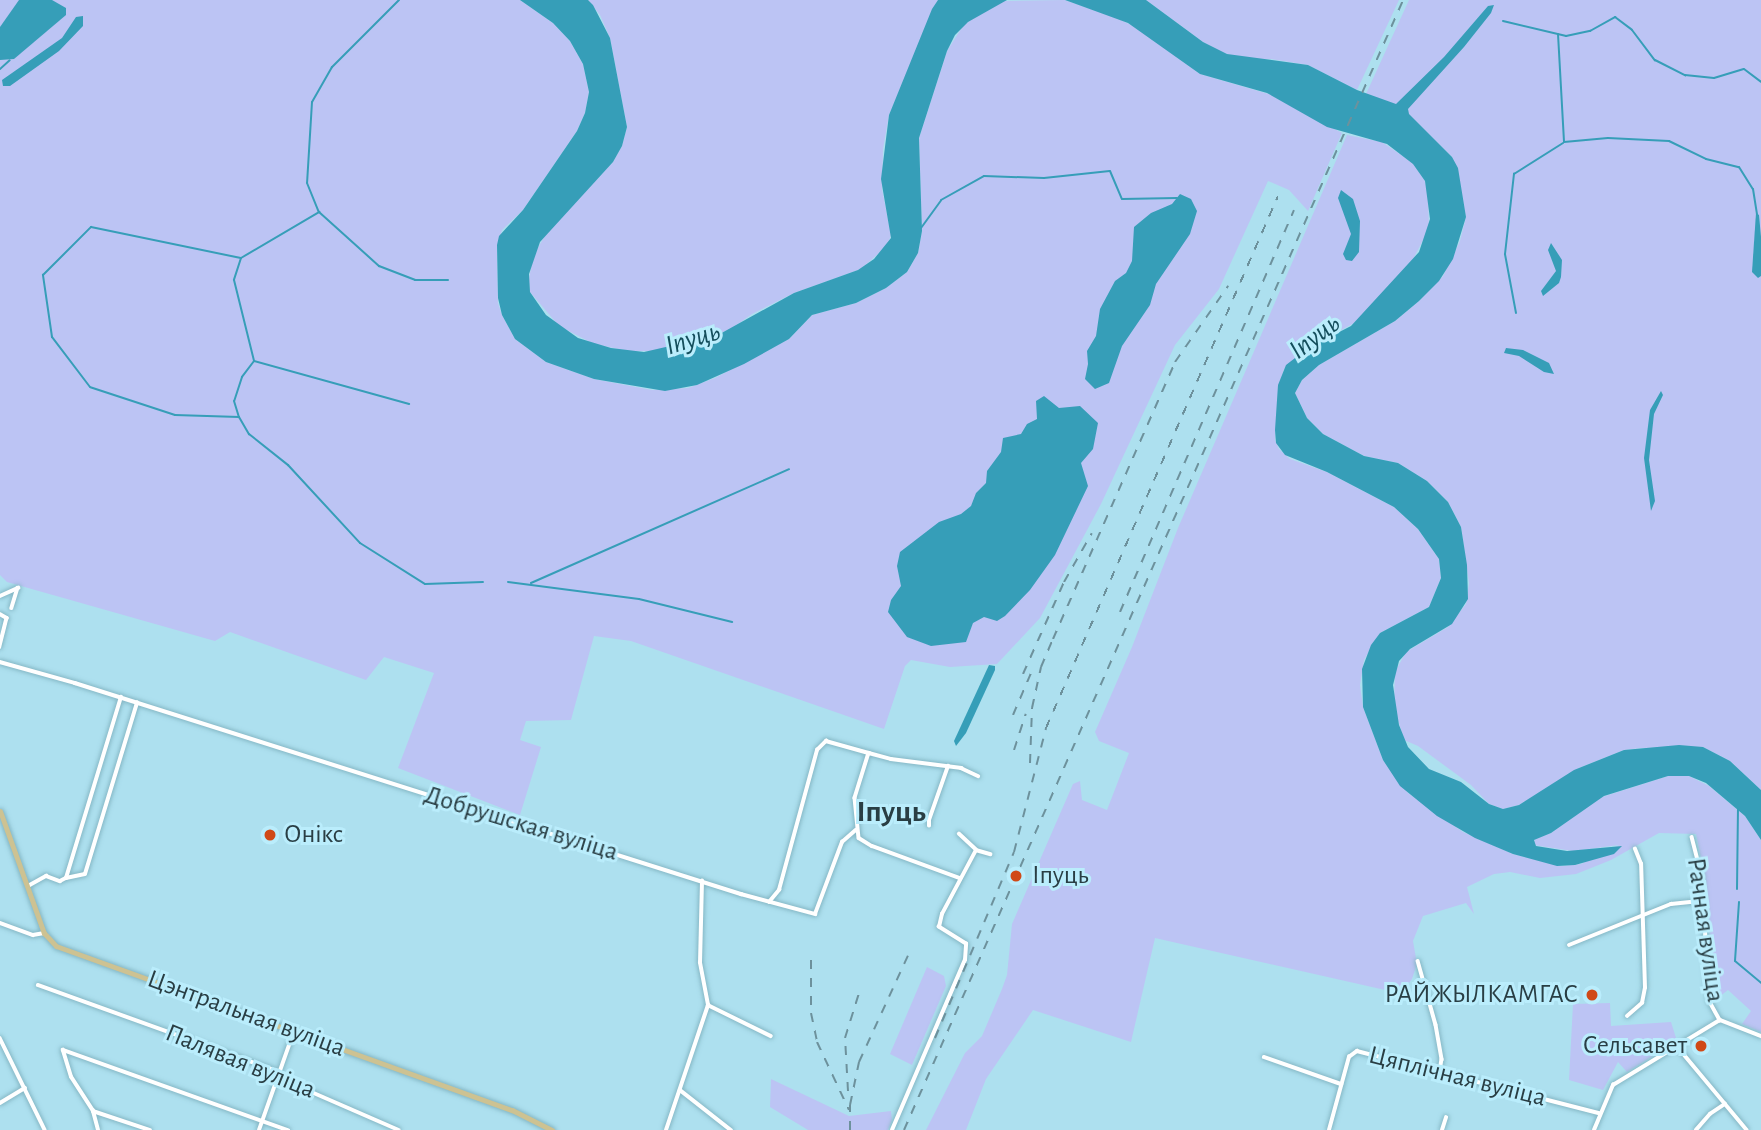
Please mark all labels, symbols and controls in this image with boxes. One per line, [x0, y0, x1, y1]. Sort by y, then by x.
water label: Іпуць [1283, 307, 1347, 367]
water label: Іпуць [662, 315, 724, 363]
street label: Добрушская вуліца [420, 780, 622, 868]
district label: Іпуць [856, 794, 926, 830]
place label: Онікс [284, 819, 343, 851]
marker: Онікс [262, 827, 278, 843]
street label: Рачная вуліца [1679, 856, 1731, 1004]
place label: Іпуць [1032, 860, 1089, 892]
marker: Іпуць [1006, 866, 1026, 886]
street label: Цэнтральная вуліца [143, 964, 349, 1064]
place label: РАЙЖЫЛКАМГАС [1384, 979, 1578, 1011]
marker: РАЙЖЫЛКАМГАС [1584, 987, 1600, 1003]
street label: Палявая вуліца [161, 1018, 319, 1106]
place label: Сельсавет [1583, 1030, 1687, 1062]
marker: Сельсавет [1693, 1038, 1709, 1054]
street label: Цяплічная вуліца [1365, 1040, 1549, 1114]

